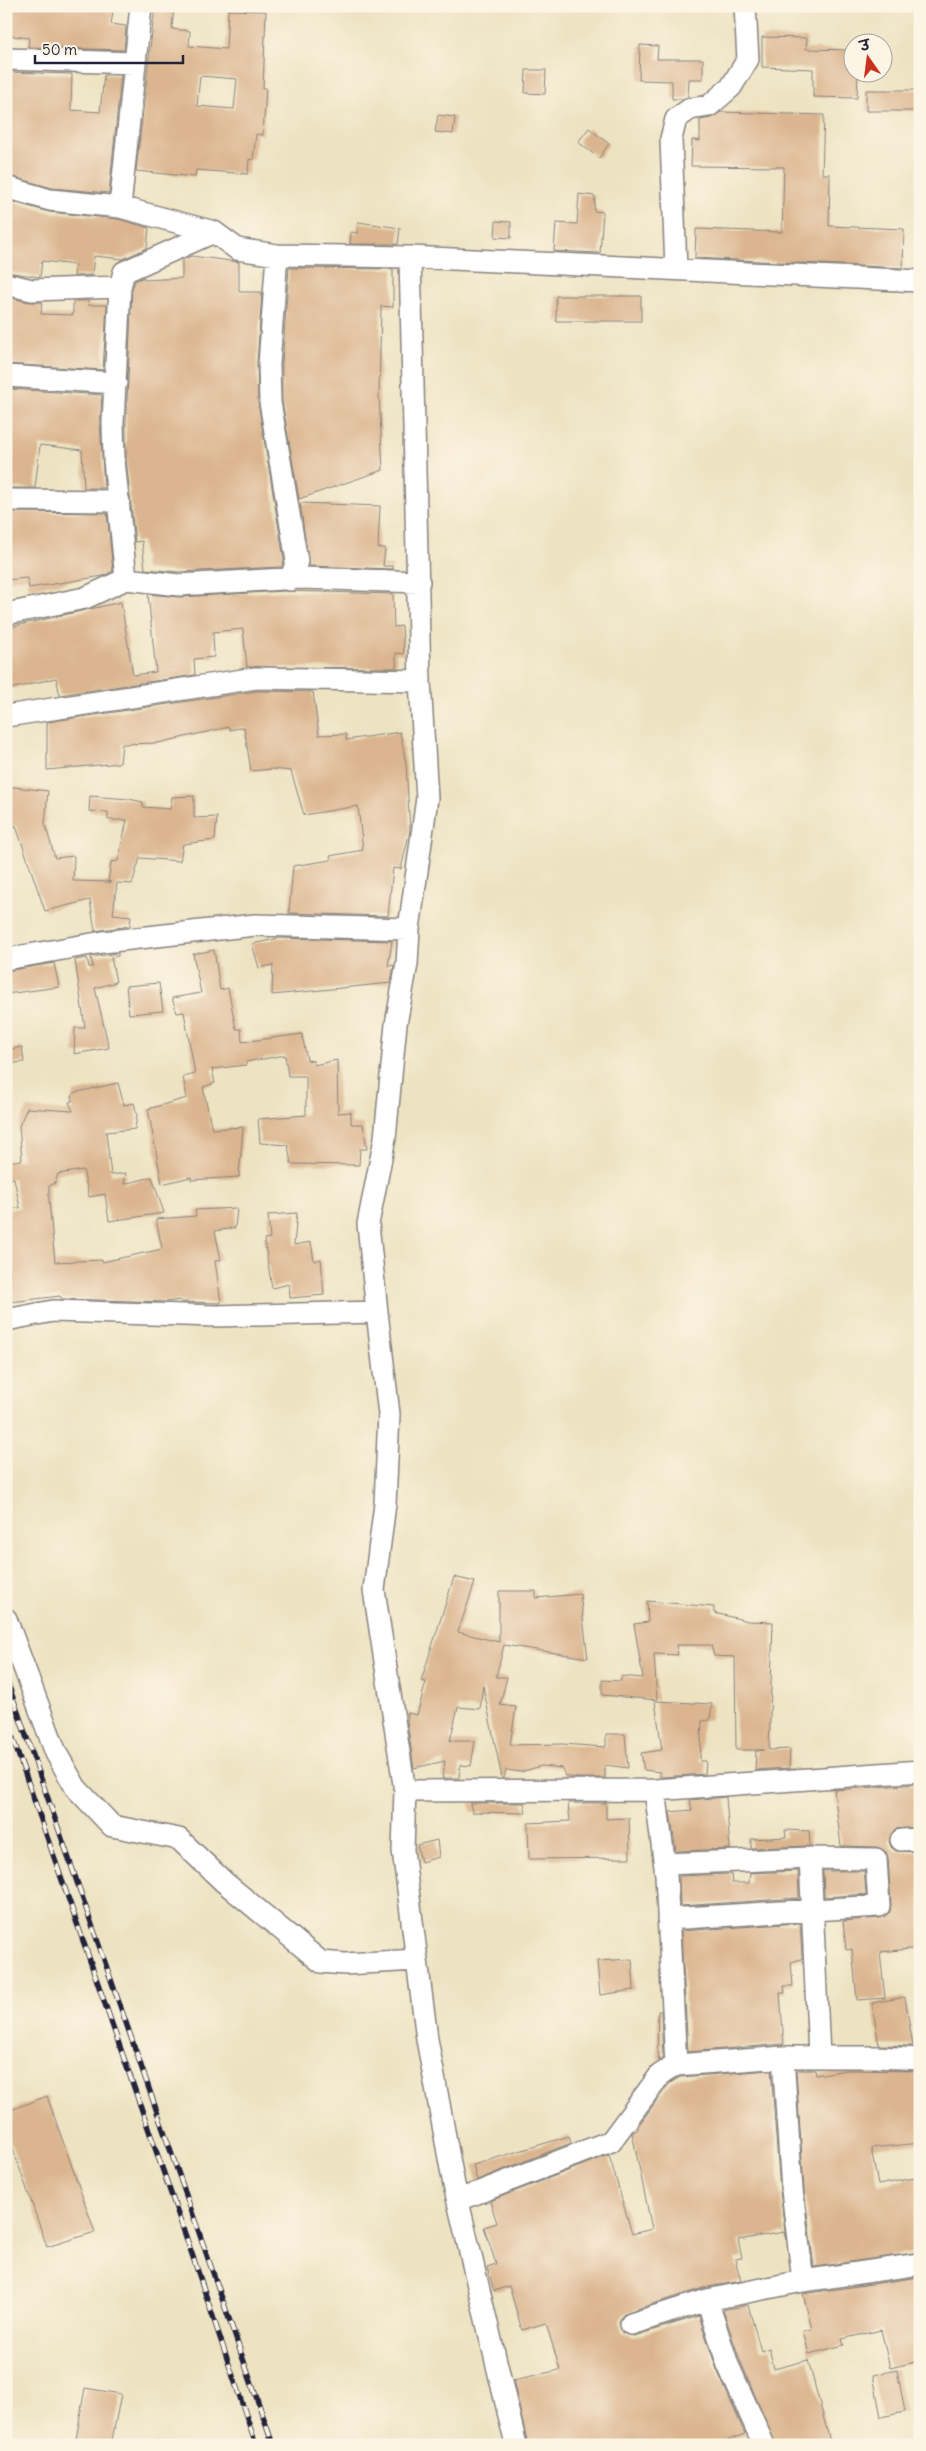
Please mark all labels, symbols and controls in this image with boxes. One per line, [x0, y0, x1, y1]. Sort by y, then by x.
scale bar [35, 32, 182, 64]
north arrow [844, 32, 894, 82]
text: उ [856, 35, 873, 56]
text: 50 m [42, 40, 77, 59]

